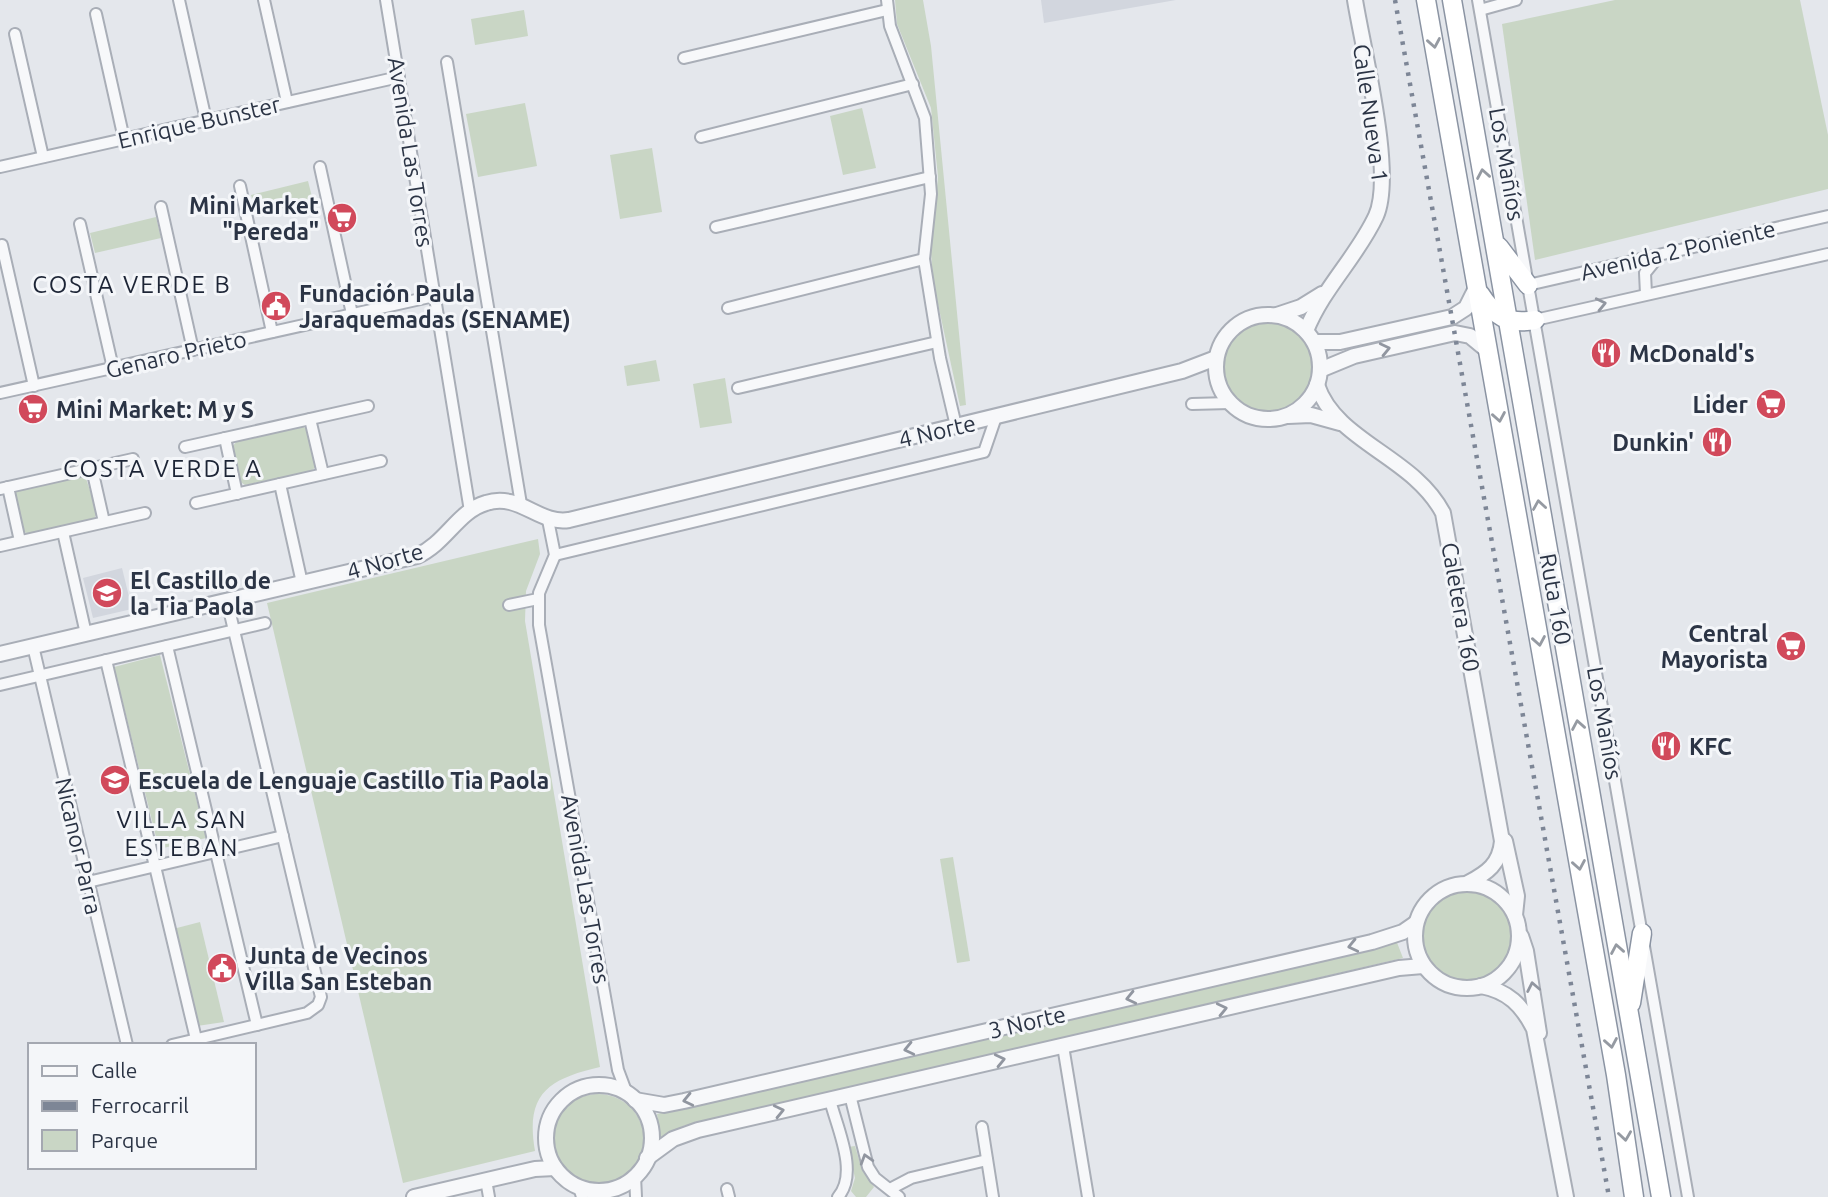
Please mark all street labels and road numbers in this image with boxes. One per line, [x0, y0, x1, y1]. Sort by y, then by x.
street label: Calle Nueva 1 [1349, 42, 1393, 184]
street label: Avenida Las Torres [384, 55, 438, 249]
street label: Enrique Bunster [115, 91, 283, 153]
street label: Los Mañíos [1485, 106, 1529, 223]
street label: Avenida 2 Poniente [1578, 215, 1778, 285]
street label: Genaro Prieto [103, 326, 249, 382]
street label: 4 Norte [896, 410, 978, 452]
street label: 4 Norte [344, 538, 426, 584]
street label: Caletera 160 [1437, 540, 1485, 674]
street label: Ruta 160 [1536, 551, 1576, 647]
street label: Los Mañíos [1583, 665, 1627, 782]
street label: Nicanor Parra [51, 775, 107, 917]
street label: Avenida Las Torres [557, 792, 615, 986]
street label: 3 Norte [986, 1001, 1068, 1043]

